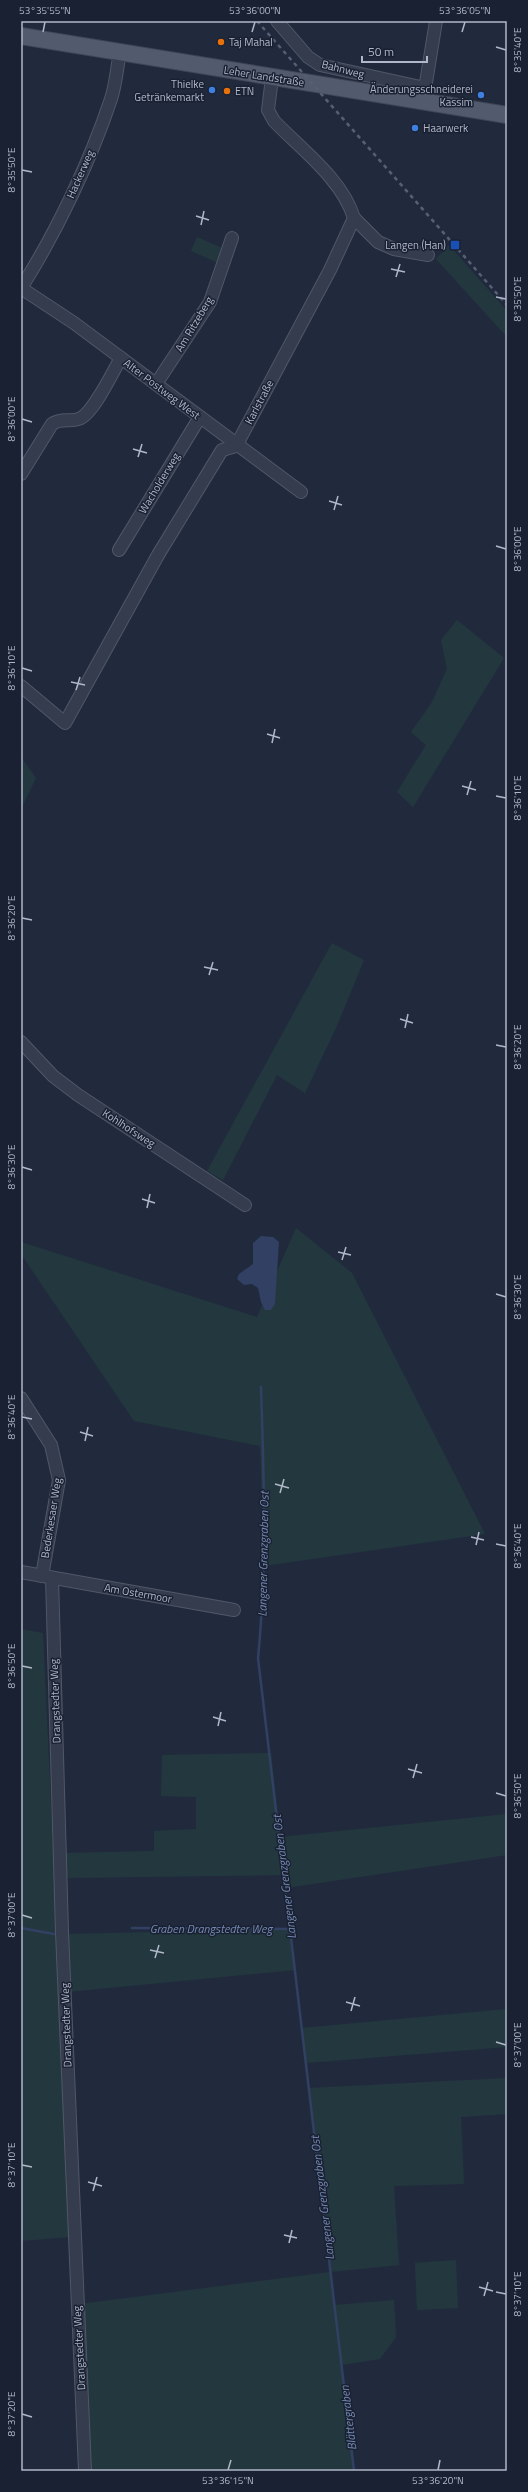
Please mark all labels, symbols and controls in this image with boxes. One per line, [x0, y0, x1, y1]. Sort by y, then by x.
text: 53°35'55"N [19, 3, 71, 18]
text: 53°36'00"N [229, 3, 281, 18]
text: 53°36'05"N [439, 3, 491, 18]
text: 8°35'40"E [510, 27, 525, 72]
place label: Taj Mahal [229, 34, 273, 50]
marker: Taj Mahal [216, 37, 226, 47]
scale bar [362, 38, 427, 64]
text: 50 m [368, 42, 394, 61]
street label: Bahnweg [320, 56, 366, 82]
street label: Leher Landstraße [223, 62, 306, 90]
place label: Thielke Getränkemarkt [134, 76, 204, 105]
place label: Änderungsschneiderei Kassim [370, 81, 473, 110]
place label: ETN [235, 83, 254, 99]
marker: Thielke Getränkemarkt [207, 85, 217, 95]
marker: ETN [222, 86, 232, 96]
marker: Änderungsschneiderei Kassim [476, 90, 486, 100]
place label: Haarwerk [423, 120, 469, 136]
marker: Haarwerk [410, 123, 420, 133]
text: 8°35'50"E [4, 147, 19, 192]
street label: Hackerweg [62, 147, 98, 201]
place label: Langen (Han) [385, 237, 446, 253]
marker: Langen (Han) [449, 239, 461, 251]
text: 8°35'50"E [510, 276, 525, 321]
street label: Am Ritzeberg [171, 293, 217, 355]
street label: Alter Postweg West [120, 355, 204, 423]
street label: Karlstraße [241, 377, 278, 427]
text: 8°36'00"E [4, 396, 19, 441]
street label: Wacholderweg [134, 449, 184, 517]
text: 8°36'00"E [510, 526, 525, 571]
text: 8°36'10"E [4, 645, 19, 690]
text: 8°36'10"E [510, 775, 525, 820]
text: 8°36'20"E [4, 895, 19, 940]
text: 8°36'20"E [510, 1024, 525, 1069]
street label: Kohlhofsweg [99, 1105, 159, 1151]
text: 8°36'30"E [4, 1144, 19, 1189]
text: 8°36'30"E [510, 1274, 525, 1319]
text: 8°36'40"E [4, 1394, 19, 1439]
street label: Bederkesaer Weg [37, 1476, 65, 1559]
water label: Langener Grenzgraben Ost [252, 1490, 274, 1617]
text: 8°36'40"E [510, 1523, 525, 1568]
street label: Am Ostermoor [103, 1579, 173, 1607]
text: 8°36'50"E [4, 1643, 19, 1688]
street label: Drangstedter Weg [46, 1658, 64, 1744]
text: 8°36'50"E [510, 1773, 525, 1818]
water label: Langener Grenzgraben Ost [267, 1813, 301, 1940]
text: 8°37'00"E [4, 1892, 19, 1937]
water label: Graben Drangstedter Weg [150, 1919, 274, 1938]
street label: Drangstedter Weg [57, 1982, 75, 2068]
text: 8°37'00"E [510, 2022, 525, 2067]
water label: Langener Grenzgraben Ost [305, 2134, 339, 2261]
text: 8°37'10"E [4, 2142, 19, 2187]
text: 8°37'10"E [510, 2271, 525, 2316]
street label: Drangstedter Weg [69, 2305, 89, 2391]
water label: Blättergraben [334, 2383, 361, 2452]
text: 8°37'20"E [4, 2391, 19, 2436]
text: 53°36'15"N [202, 2473, 254, 2488]
text: 53°36'20"N [412, 2473, 464, 2488]

